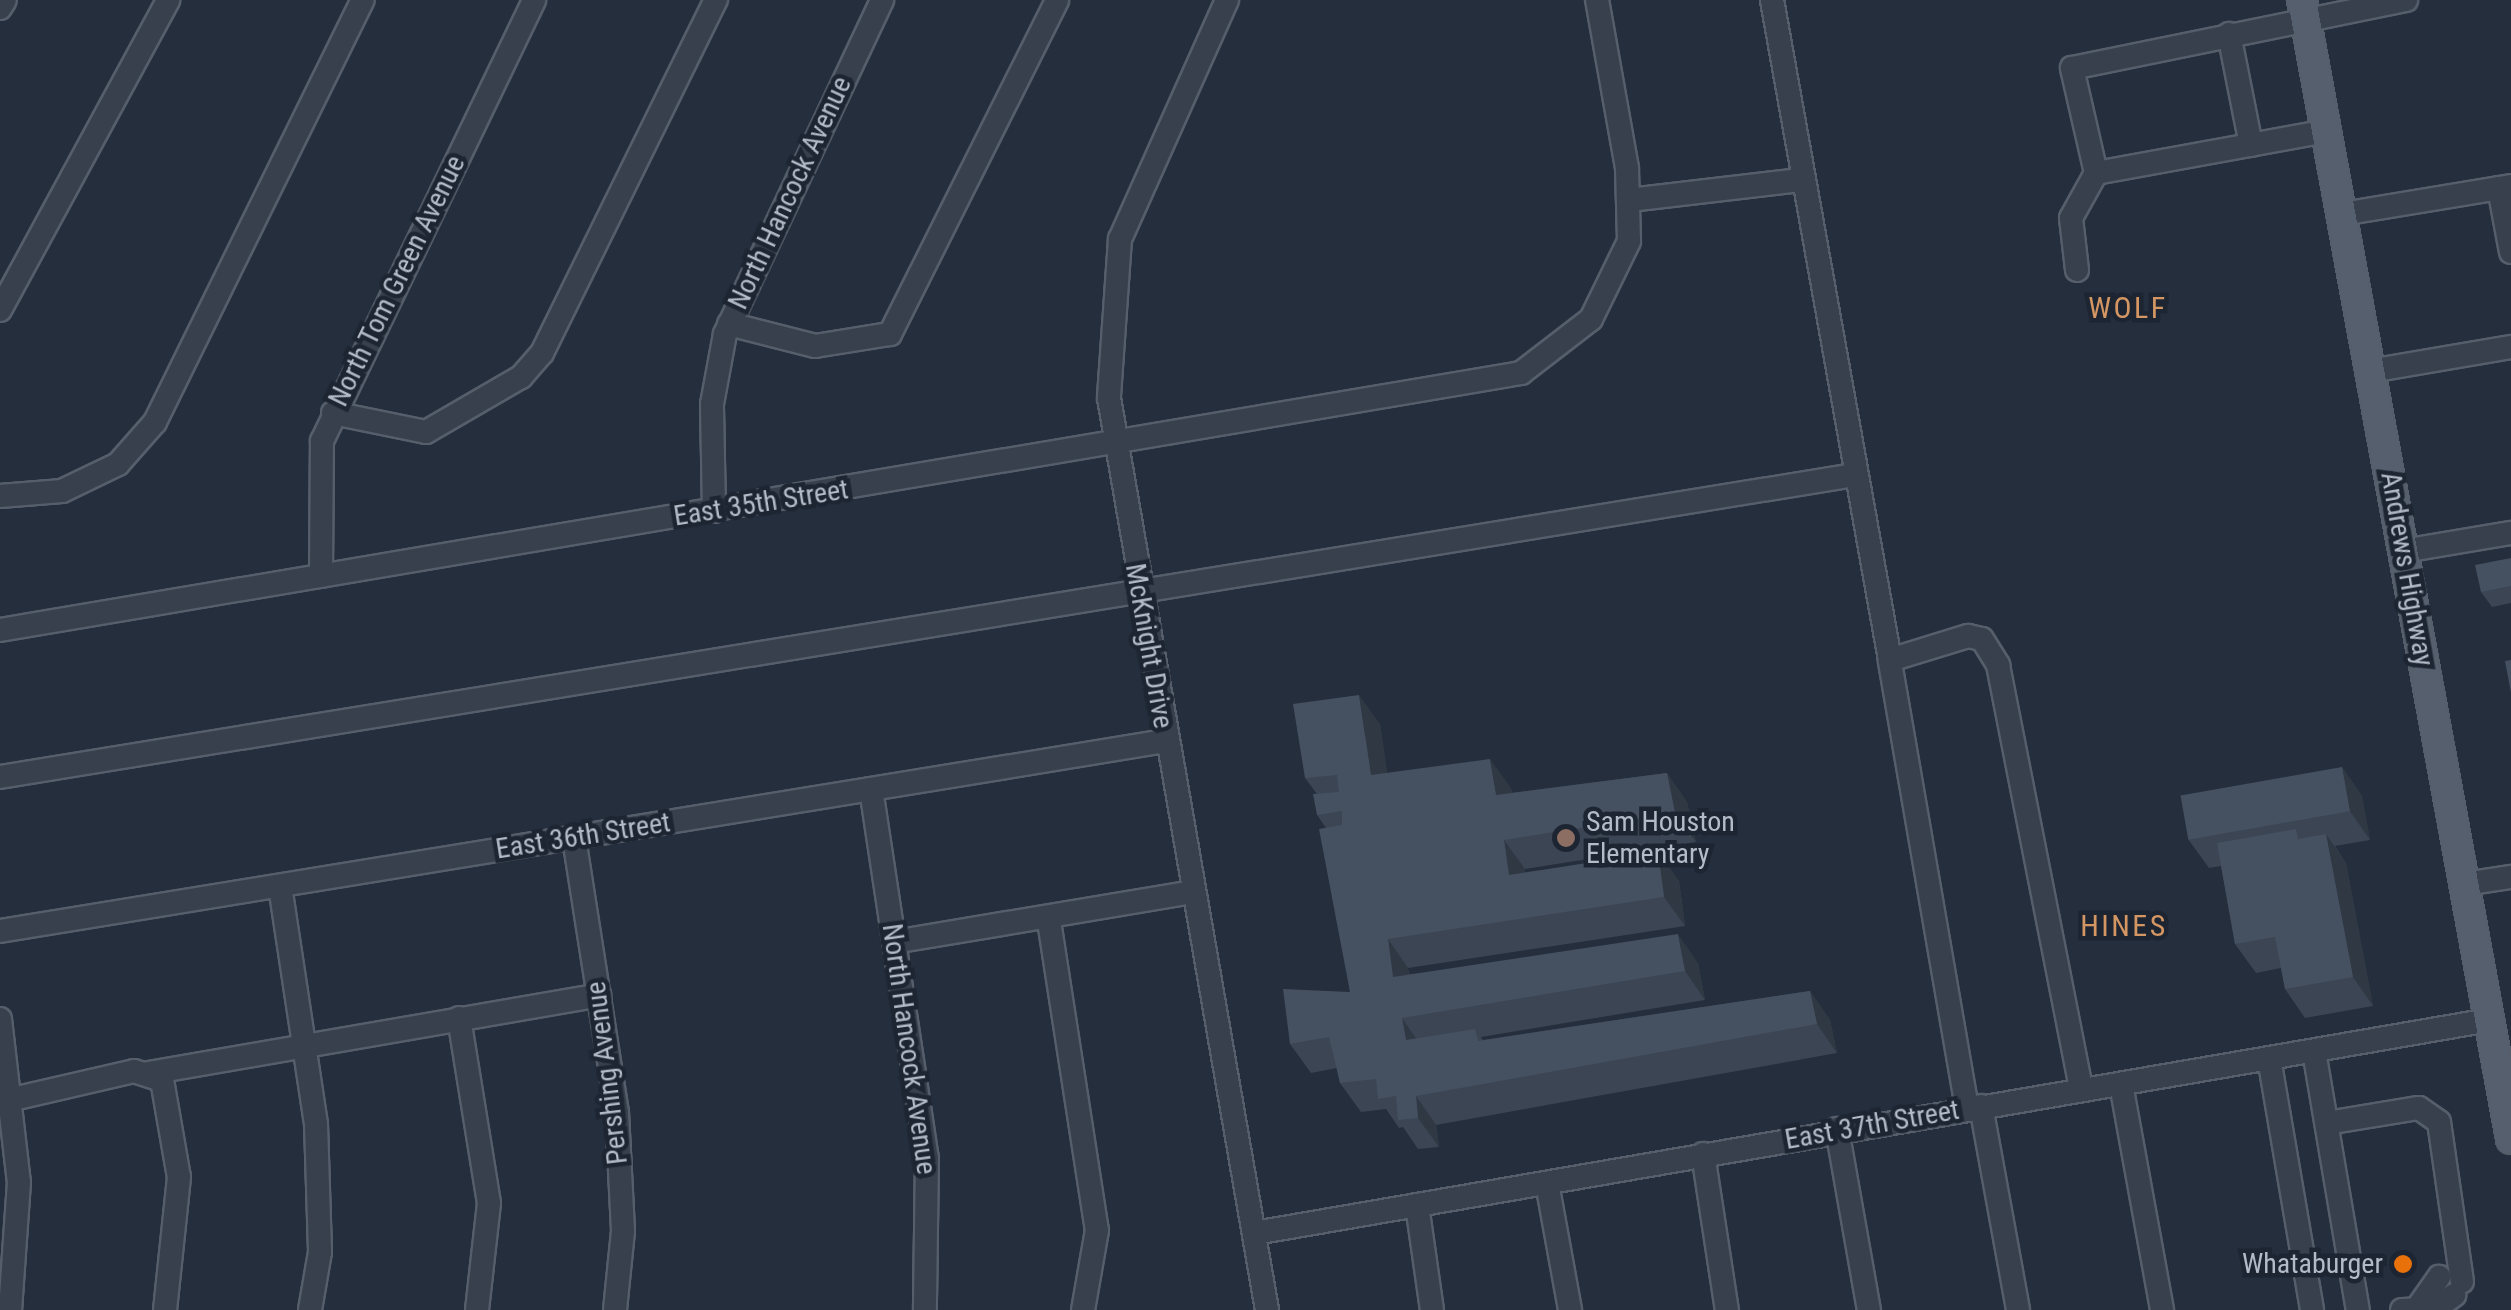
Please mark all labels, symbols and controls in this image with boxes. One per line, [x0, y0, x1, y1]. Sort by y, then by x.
street label: North Hancock Avenue [721, 71, 859, 315]
street label: North Tom Green Avenue [322, 150, 472, 412]
district label: WOLF [2088, 290, 2168, 326]
street label: Andrews Highway [2373, 469, 2441, 669]
street label: East 35th Street [671, 473, 851, 533]
street label: McKnight Drive [1118, 561, 1180, 731]
place label: Sam Houston Elementary [1586, 805, 1735, 871]
street label: East 36th Street [493, 806, 673, 866]
marker: Sam Houston Elementary [1555, 827, 1577, 849]
district label: HINES [2080, 908, 2168, 944]
street label: North Hancock Avenue [875, 922, 943, 1176]
street label: Pershing Avenue [579, 980, 635, 1166]
street label: East 37th Street [1782, 1093, 1962, 1157]
place label: Whataburger [2242, 1247, 2383, 1281]
marker: Whataburger [2392, 1253, 2414, 1275]

